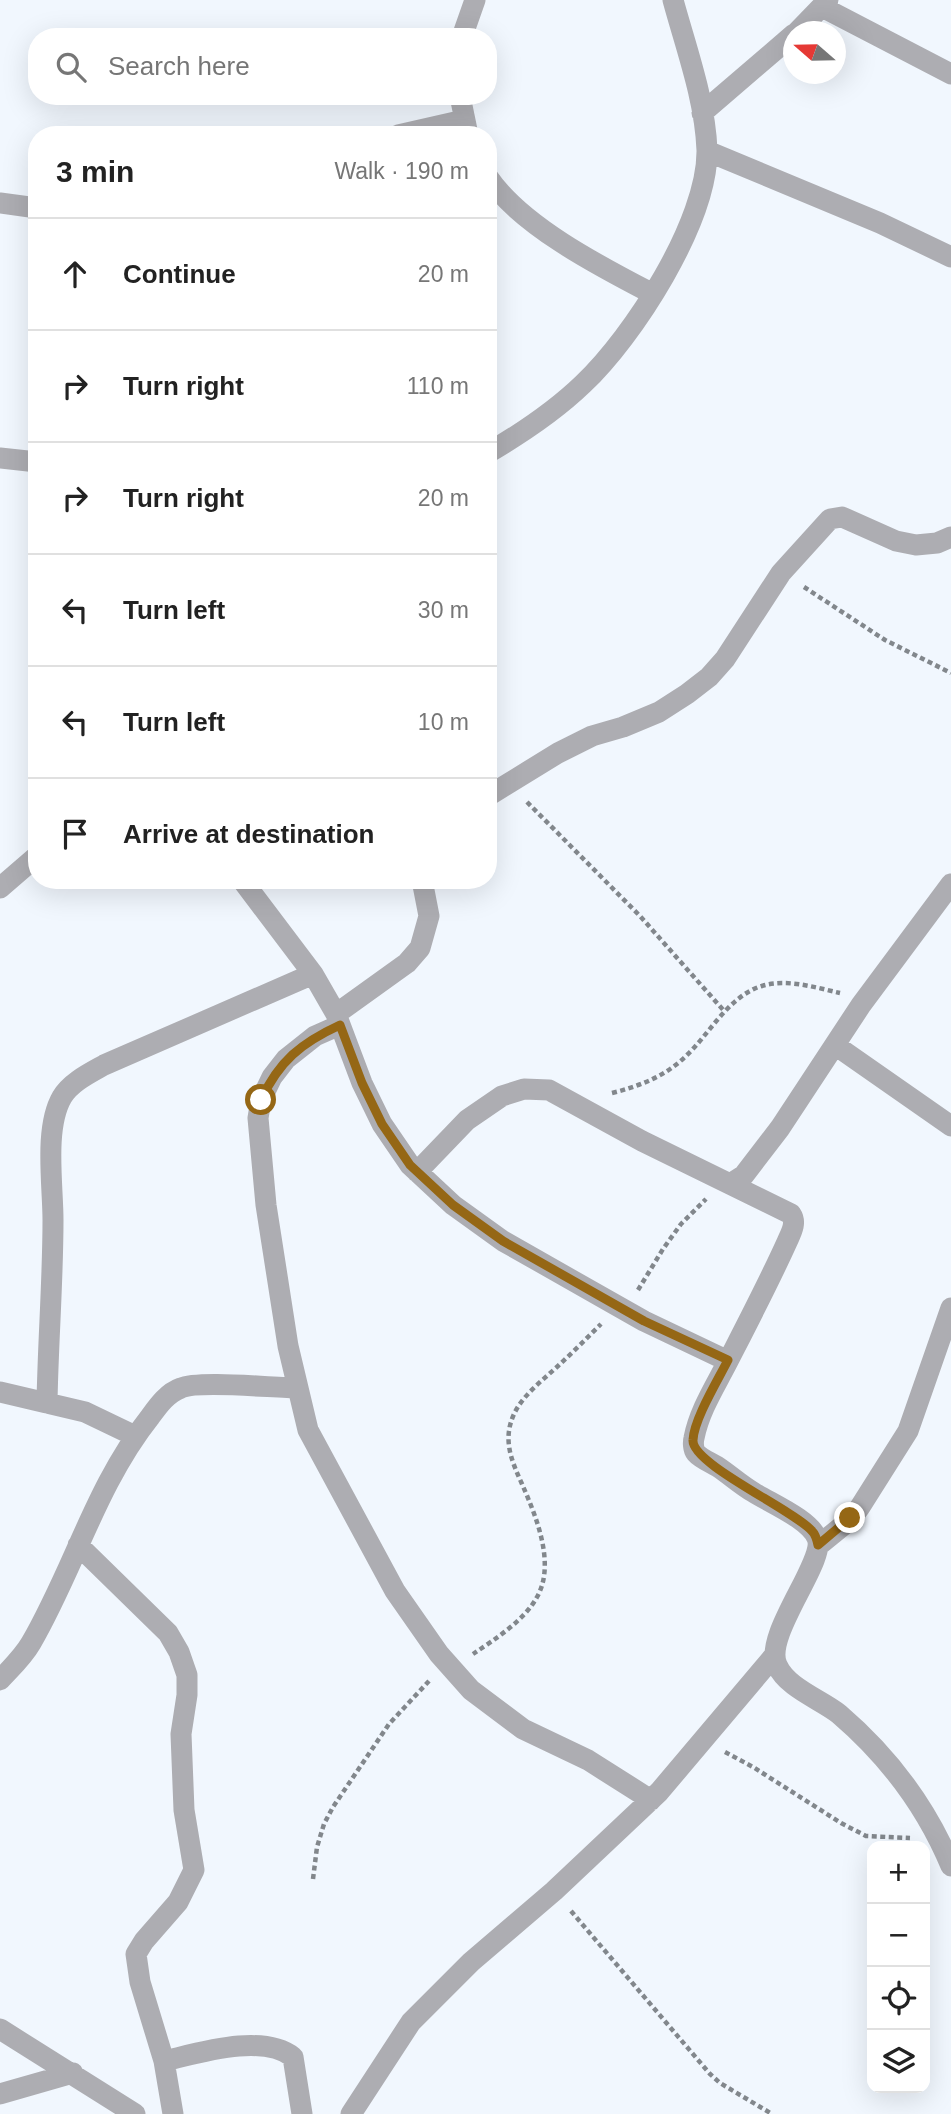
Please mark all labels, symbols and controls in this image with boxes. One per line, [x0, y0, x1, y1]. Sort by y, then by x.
north arrow [783, 21, 846, 84]
search box [28, 28, 497, 105]
icon: search [52, 48, 90, 86]
text: Search here [108, 51, 250, 81]
text: 3 min [56, 155, 134, 188]
text: Walk · 190 m [334, 158, 469, 184]
icon: ahead [56, 255, 94, 293]
text: Continue [123, 259, 236, 289]
text: 20 m [418, 261, 469, 287]
icon: right [56, 367, 94, 405]
text: Turn right [123, 371, 244, 401]
text: 110 m [407, 373, 469, 399]
icon: right [56, 479, 94, 517]
text: Turn right [123, 483, 244, 513]
text: 20 m [418, 485, 469, 511]
icon: left [56, 591, 94, 629]
text: Turn left [123, 595, 225, 625]
text: 30 m [418, 597, 469, 623]
icon: left [56, 703, 94, 741]
text: Turn left [123, 707, 225, 737]
text: 10 m [418, 709, 469, 735]
icon: arrive [56, 815, 94, 853]
text: Arrive at destination [123, 819, 374, 849]
route start [245, 1084, 276, 1115]
route end [834, 1502, 865, 1533]
map controls [867, 1841, 930, 2093]
button: + [867, 1841, 930, 1904]
button: − [867, 1904, 930, 1967]
button: locate [867, 1967, 930, 2030]
button: layers [867, 2030, 930, 2093]

